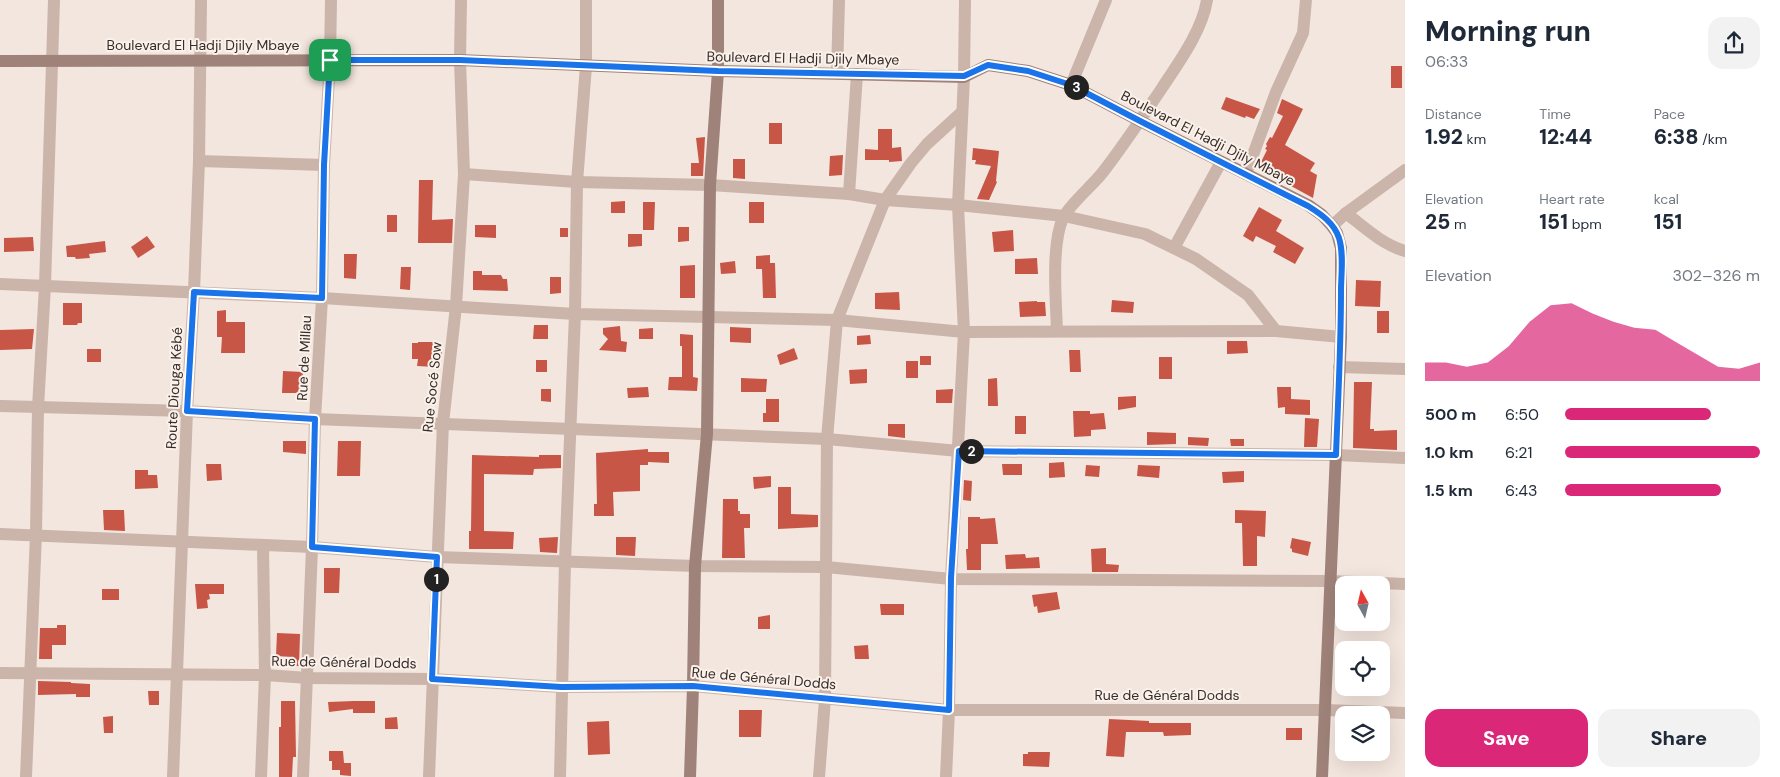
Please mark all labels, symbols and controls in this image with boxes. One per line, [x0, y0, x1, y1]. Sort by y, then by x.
text: Morning run [1425, 13, 1591, 50]
button: share [1708, 17, 1760, 69]
street label: Boulevard El Hadji Djily Mbaye [107, 36, 299, 54]
pin [309, 39, 351, 81]
icon: arrive [316, 46, 344, 74]
street label: Boulevard El Hadji Djily Mbaye [706, 47, 900, 69]
text: 06:33 [1425, 51, 1468, 72]
pin: 3 [1064, 74, 1088, 100]
text: 3 [1072, 78, 1081, 96]
street label: Boulevard El Hadji Djily Mbaye [1118, 86, 1298, 190]
text: Distance [1425, 105, 1482, 123]
text: Time [1539, 105, 1571, 123]
text: Pace [1654, 105, 1685, 123]
text: 1.92 [1425, 123, 1463, 151]
text: 12:44 [1539, 123, 1592, 151]
text: 6:38 [1654, 123, 1698, 151]
text: km [1463, 130, 1486, 148]
text: /km [1698, 130, 1727, 148]
text: Elevation [1425, 190, 1483, 208]
text: Heart rate [1539, 190, 1605, 208]
text: kcal [1654, 190, 1679, 208]
text: 25 [1425, 208, 1450, 236]
text: 151 [1539, 208, 1568, 236]
text: 151 [1654, 208, 1682, 236]
text: m [1450, 215, 1466, 233]
text: bpm [1568, 215, 1602, 233]
text: Elevation [1425, 265, 1492, 286]
text: 302–326 m [1673, 265, 1760, 286]
street label: Rue de Millau [293, 315, 315, 401]
street label: Route Diouga Kébé [162, 327, 186, 449]
street label: Rue Socé Sow [418, 341, 446, 433]
text: 500 m [1425, 404, 1476, 425]
text: 6:50 [1505, 404, 1539, 425]
pin: 2 [958, 438, 984, 464]
text: 2 [967, 442, 976, 460]
text: 1.0 km [1425, 442, 1474, 463]
text: 6:21 [1505, 442, 1533, 463]
text: 1.5 km [1425, 480, 1473, 501]
text: 6:43 [1505, 480, 1537, 501]
pin: 1 [424, 566, 448, 592]
text: 1 [434, 570, 439, 588]
north arrow [1335, 576, 1390, 631]
map controls [1335, 576, 1390, 761]
button: locate [1335, 641, 1390, 696]
street label: Rue de Général Dodds [271, 652, 417, 672]
street label: Rue de Général Dodds [691, 663, 837, 693]
street label: Rue de Général Dodds [1094, 686, 1240, 704]
button: layers [1335, 706, 1390, 761]
button: Save [1425, 709, 1588, 767]
button: Share [1598, 709, 1760, 767]

